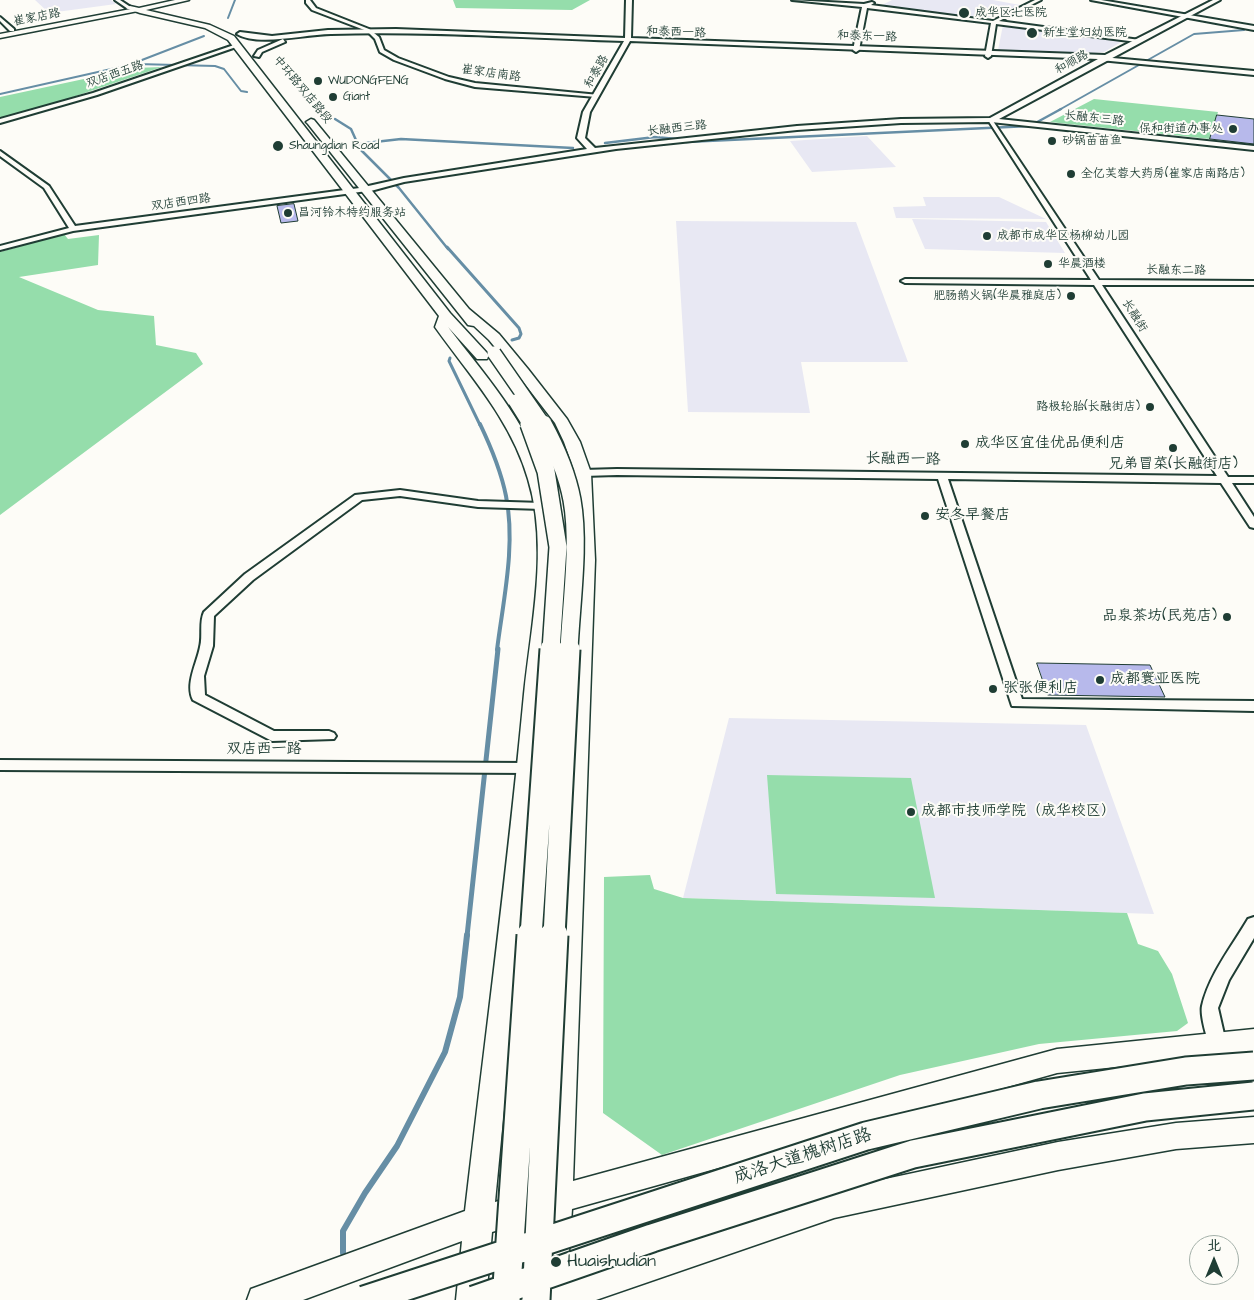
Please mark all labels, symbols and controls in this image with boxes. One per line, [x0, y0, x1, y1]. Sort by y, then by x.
street label: 崔家店路 [12, 6, 62, 30]
marker: 成华区七医院 [957, 6, 971, 20]
place label: 成华区七医院 [975, 6, 1047, 20]
street label: 和泰西一路 [646, 25, 706, 41]
marker: 新生堂妇幼医院 [1025, 26, 1039, 40]
place label: 新生堂妇幼医院 [1043, 26, 1127, 40]
street label: 和泰东一路 [837, 29, 897, 45]
street label: 和顺路 [1053, 48, 1091, 78]
street label: 中环路双店路段 [269, 53, 335, 127]
street label: 和泰路 [582, 53, 612, 91]
street label: 双店西五路 [84, 58, 146, 92]
street label: 崔家店南路 [460, 63, 522, 85]
place label: WUDONGFENG [328, 74, 409, 88]
marker: WUDONGFENG [312, 75, 324, 87]
place label: Giant [343, 90, 370, 104]
marker: Giant [327, 91, 339, 103]
street label: 长融东三路 [1063, 109, 1125, 129]
street label: 长融西三路 [646, 119, 708, 139]
place label: 保和街道办事处 [1139, 122, 1223, 136]
marker: 保和街道办事处 [1227, 123, 1239, 135]
place label: 砂锅苗苗鱼 [1062, 134, 1122, 148]
marker: 砂锅苗苗鱼 [1046, 135, 1058, 147]
marker: Shaungdian Road [271, 139, 285, 153]
place label: Shaungdian Road [289, 139, 379, 153]
place label: 全亿芙蓉大药房(崔家店南路店) [1081, 167, 1245, 181]
marker: 全亿芙蓉大药房(崔家店南路店) [1065, 168, 1077, 180]
street label: 双店西四路 [150, 192, 212, 214]
place label: 昌河铃木特约服务站 [298, 206, 406, 220]
marker: 昌河铃木特约服务站 [282, 207, 294, 219]
place label: 成都市成华区杨柳幼儿园 [997, 229, 1129, 243]
marker: 成都市成华区杨柳幼儿园 [981, 230, 993, 242]
place label: 华晨酒楼 [1058, 257, 1106, 271]
marker: 华晨酒楼 [1042, 258, 1054, 270]
street label: 长融东二路 [1146, 263, 1206, 279]
place label: 肥肠鹅火锅(华晨雅庭店) [933, 289, 1061, 303]
marker: 肥肠鹅火锅(华晨雅庭店) [1065, 290, 1077, 302]
street label: 长融街 [1118, 297, 1150, 335]
place label: 路极轮胎(长融街店) [1036, 400, 1140, 414]
marker: 路极轮胎(长融街店) [1144, 401, 1156, 413]
place label: 成华区宜佳优品便利店 [975, 435, 1125, 453]
marker: 成华区宜佳优品便利店 [959, 438, 971, 450]
marker: 兄弟冒菜(长融街店) [1167, 442, 1179, 454]
street label: 长融西一路 [865, 450, 941, 470]
place label: 兄弟冒菜(长融街店) [1108, 456, 1238, 474]
place label: 安冬早餐店 [935, 507, 1010, 525]
marker: 安冬早餐店 [919, 510, 931, 522]
place label: 品泉茶坊(民苑店) [1102, 608, 1217, 626]
marker: 品泉茶坊(民苑店) [1221, 611, 1233, 623]
place label: 成都寰亚医院 [1110, 671, 1200, 689]
marker: 成都寰亚医院 [1094, 674, 1106, 686]
place label: 张张便利店 [1003, 680, 1078, 698]
marker: 张张便利店 [987, 683, 999, 695]
street label: 双店西一路 [227, 741, 301, 759]
place label: 成都市技师学院（成华校区） [921, 803, 1116, 821]
marker: 成都市技师学院（成华校区） [905, 806, 917, 818]
street label: 成洛大道槐树店路 [731, 1124, 875, 1190]
north arrow [1189, 1235, 1239, 1285]
text: 北 [1207, 1236, 1221, 1256]
place label: Huaishudian [567, 1251, 656, 1273]
marker: Huaishudian [549, 1255, 563, 1269]

